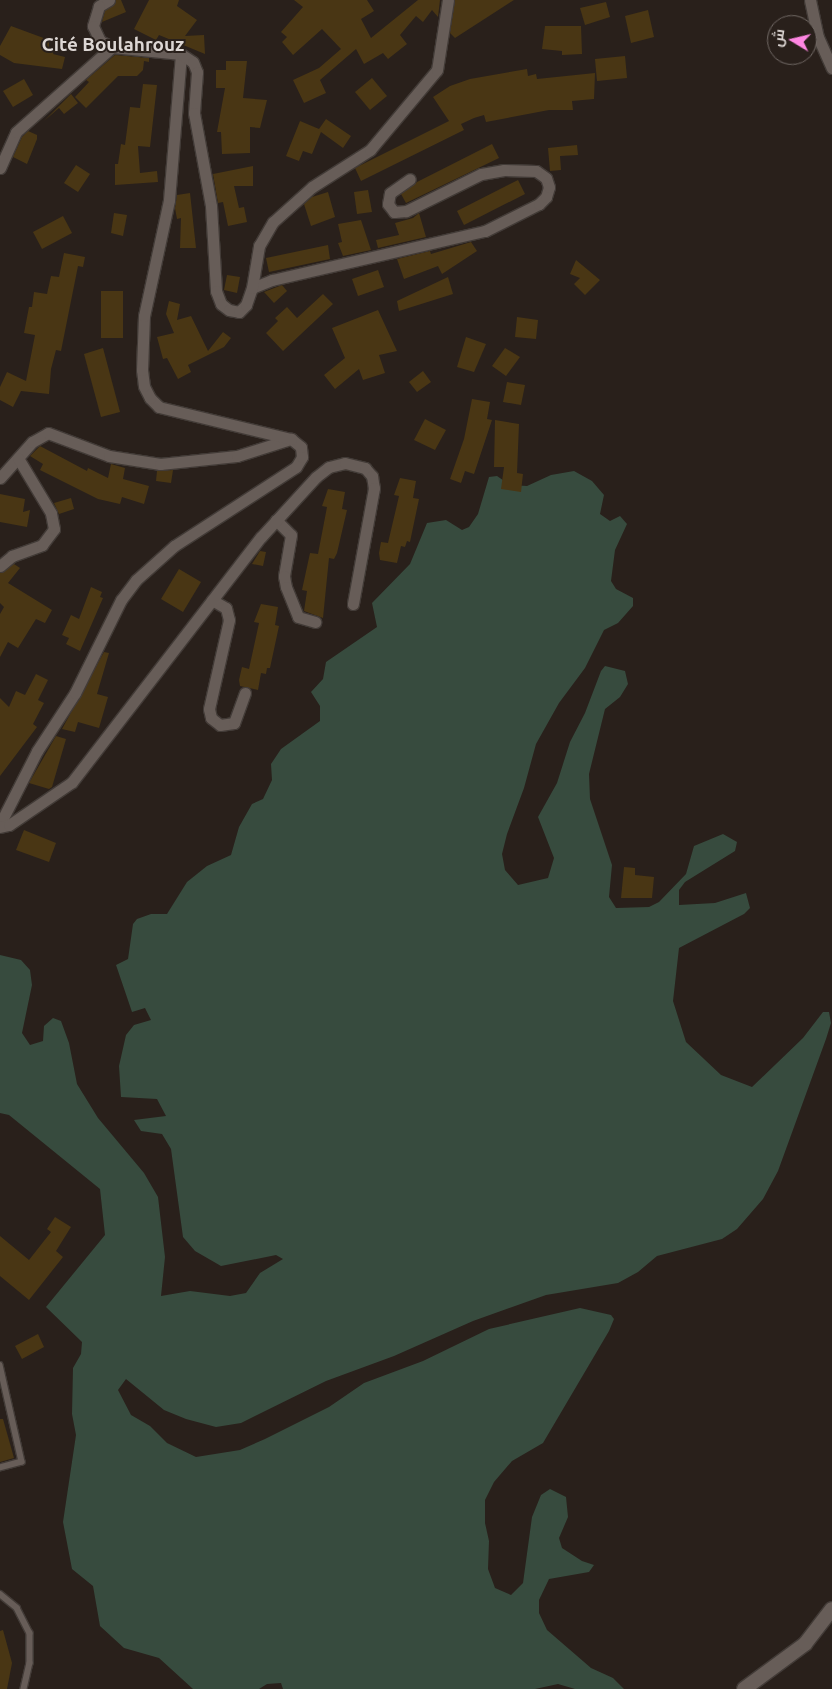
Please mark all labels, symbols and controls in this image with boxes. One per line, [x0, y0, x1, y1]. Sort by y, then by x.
north arrow [767, 15, 817, 65]
text: ش [769, 28, 787, 48]
district label: Cité Boulahrouz [42, 34, 184, 56]

